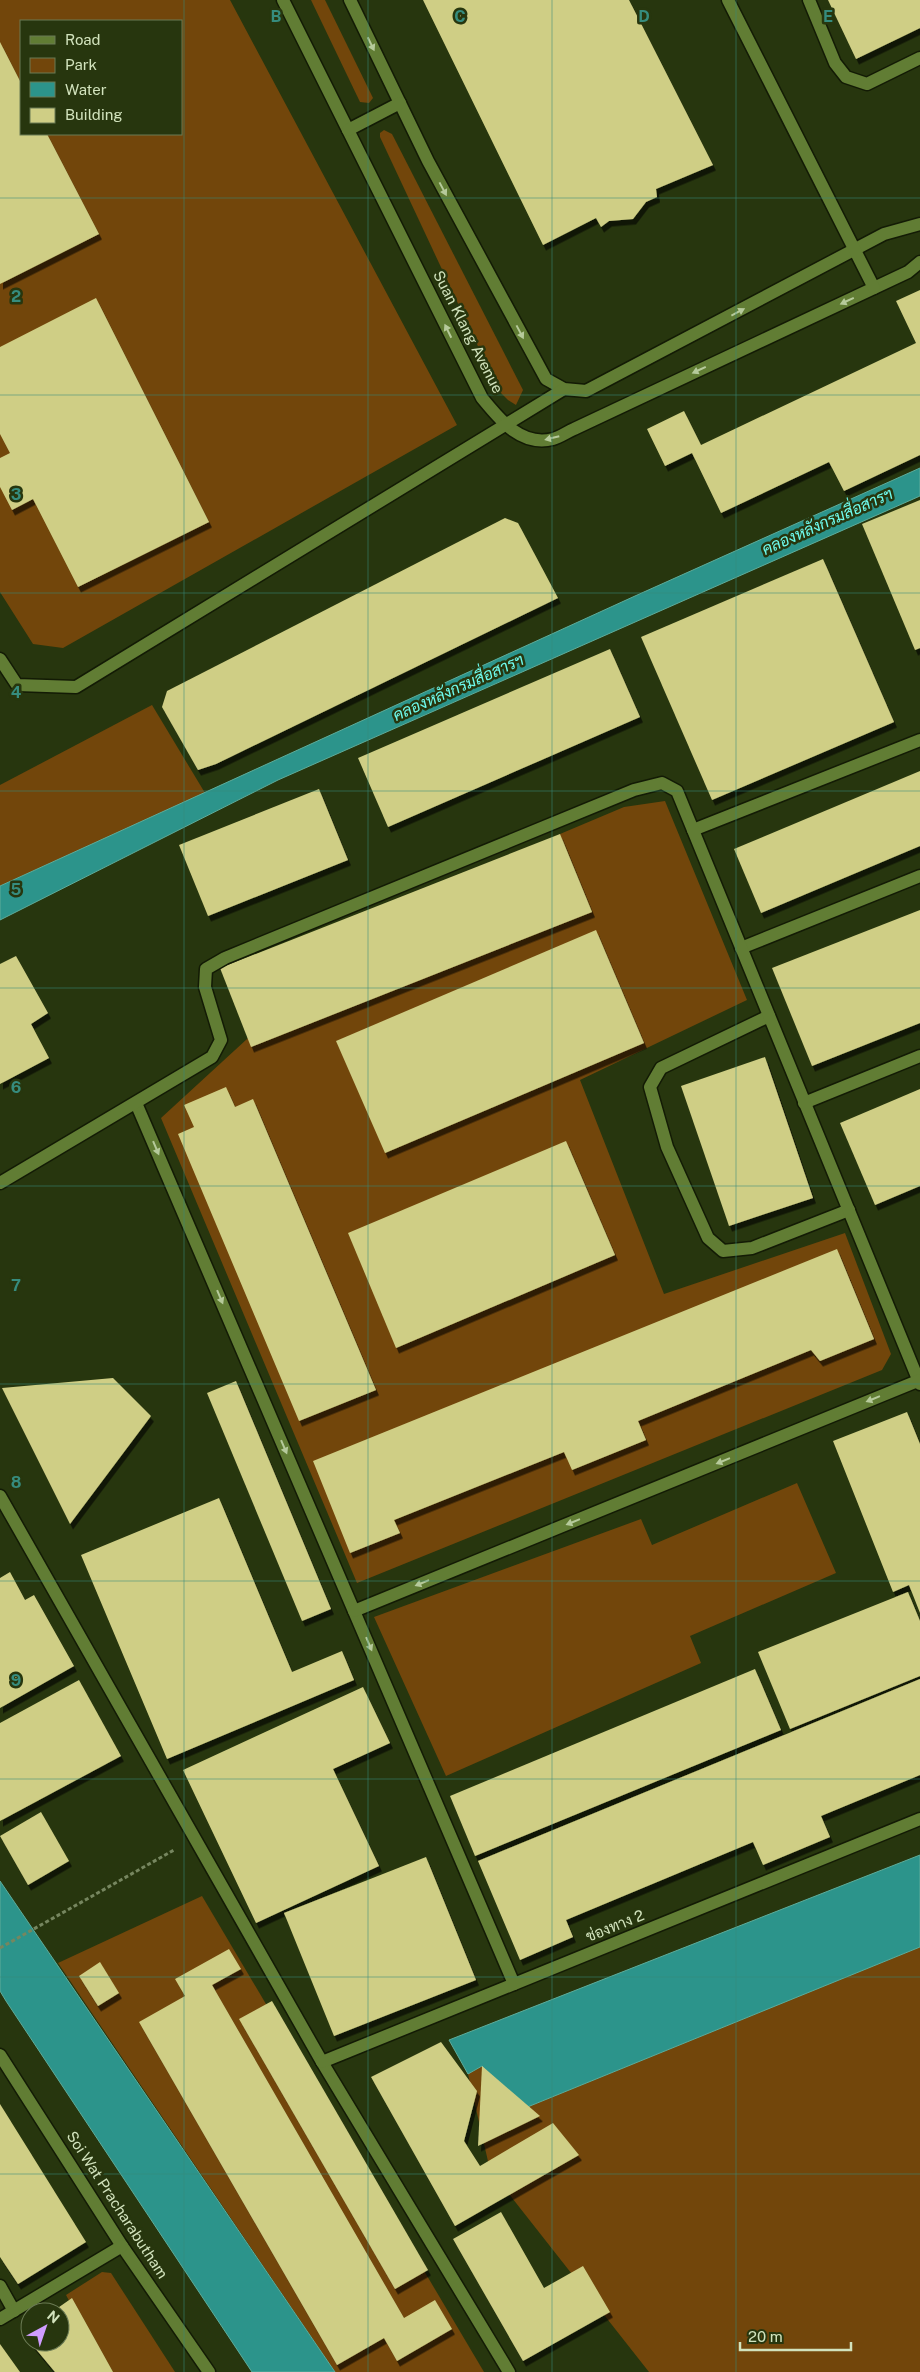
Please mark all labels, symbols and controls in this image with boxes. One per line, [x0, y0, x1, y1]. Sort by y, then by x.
text: B [271, 7, 282, 26]
text: C [454, 7, 466, 26]
text: D [638, 7, 650, 26]
text: E [823, 7, 833, 26]
legend [20, 20, 182, 135]
text: Road [65, 31, 101, 48]
one-way arrow [367, 37, 375, 51]
text: Park [65, 56, 97, 73]
text: Water [65, 81, 107, 98]
text: Building [65, 106, 123, 123]
one-way arrow [439, 183, 448, 196]
street label: Suan Klang Avenue [430, 268, 507, 396]
text: 2 [11, 287, 21, 306]
one-way arrow [839, 297, 854, 306]
one-way arrow [730, 308, 745, 316]
one-way arrow [444, 324, 452, 338]
one-way arrow [516, 326, 525, 339]
one-way arrow [692, 366, 707, 375]
one-way arrow [544, 434, 559, 442]
water label: คลองหลังกรมสื่อสารฯ [757, 479, 896, 559]
text: 3 [11, 485, 21, 504]
water label: คลองหลังกรมสื่อสารฯ [388, 645, 527, 725]
text: 4 [11, 683, 22, 702]
text: 5 [11, 880, 22, 899]
text: 6 [11, 1078, 21, 1097]
one-way arrow [152, 1141, 160, 1155]
text: 7 [11, 1276, 21, 1295]
one-way arrow [216, 1290, 224, 1304]
one-way arrow [866, 1396, 881, 1403]
one-way arrow [280, 1440, 288, 1454]
one-way arrow [716, 1457, 730, 1465]
text: 8 [11, 1473, 22, 1492]
one-way arrow [565, 1519, 580, 1526]
one-way arrow [415, 1580, 429, 1588]
one-way arrow [365, 1637, 373, 1651]
text: 9 [11, 1671, 21, 1690]
street label: ช่องทาง 2 [583, 1905, 646, 1945]
street label: Soi Wat Pracharabutham [63, 2128, 171, 2282]
north arrow [20, 2302, 70, 2352]
text: N [44, 2307, 63, 2327]
scale bar [740, 2320, 851, 2352]
text: 20 m [748, 2328, 783, 2345]

